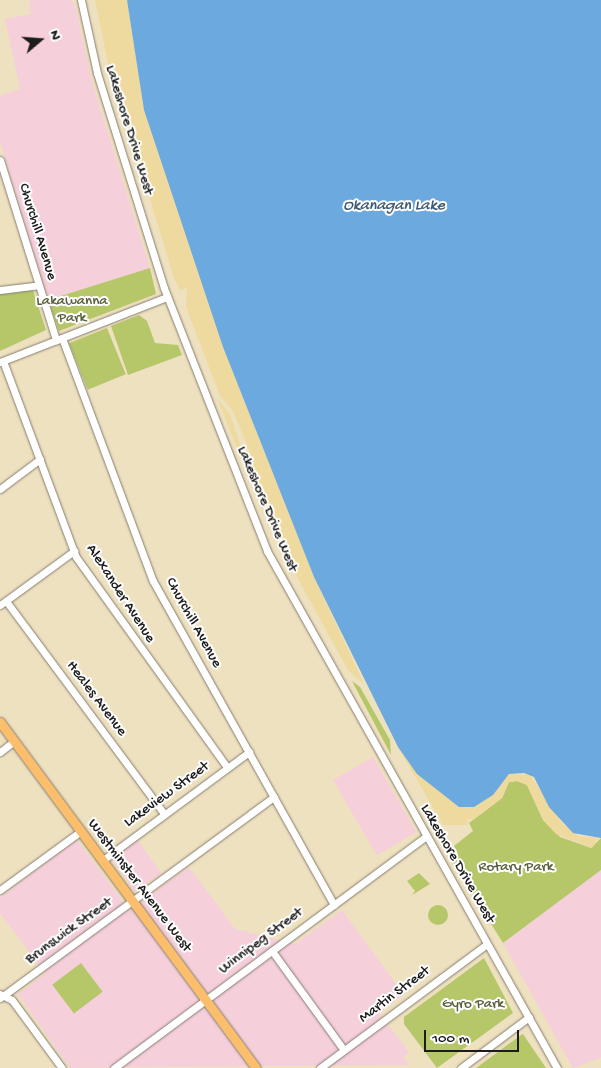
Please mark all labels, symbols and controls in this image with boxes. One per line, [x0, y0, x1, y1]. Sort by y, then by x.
north arrow [15, 15, 65, 65]
text: N [45, 28, 64, 42]
street label: Lakeshore Drive West [101, 63, 157, 197]
street label: Churchill Avenue [14, 181, 60, 283]
water label: Okanagan Lake [343, 197, 445, 217]
park label: Lakawanna Park [36, 292, 108, 327]
street label: Lakeshore Drive West [232, 444, 302, 574]
street label: Alexander Avenue [81, 541, 159, 647]
street label: Churchill Avenue [161, 575, 225, 671]
street label: Heales Avenue [62, 658, 130, 740]
street label: Lakeview Street [121, 758, 213, 832]
street label: Lakeshore Drive West [416, 801, 498, 927]
street label: Westminster Avenue West [83, 816, 195, 956]
park label: Rotary Park [479, 859, 553, 877]
street label: Brunswick Street [22, 893, 116, 969]
street label: Winnipeg Street [215, 904, 307, 978]
street label: Martin Street [356, 963, 434, 1027]
park label: Gyro Park [442, 996, 504, 1014]
scale bar [426, 1020, 521, 1052]
text: 100 m [432, 1030, 469, 1048]

